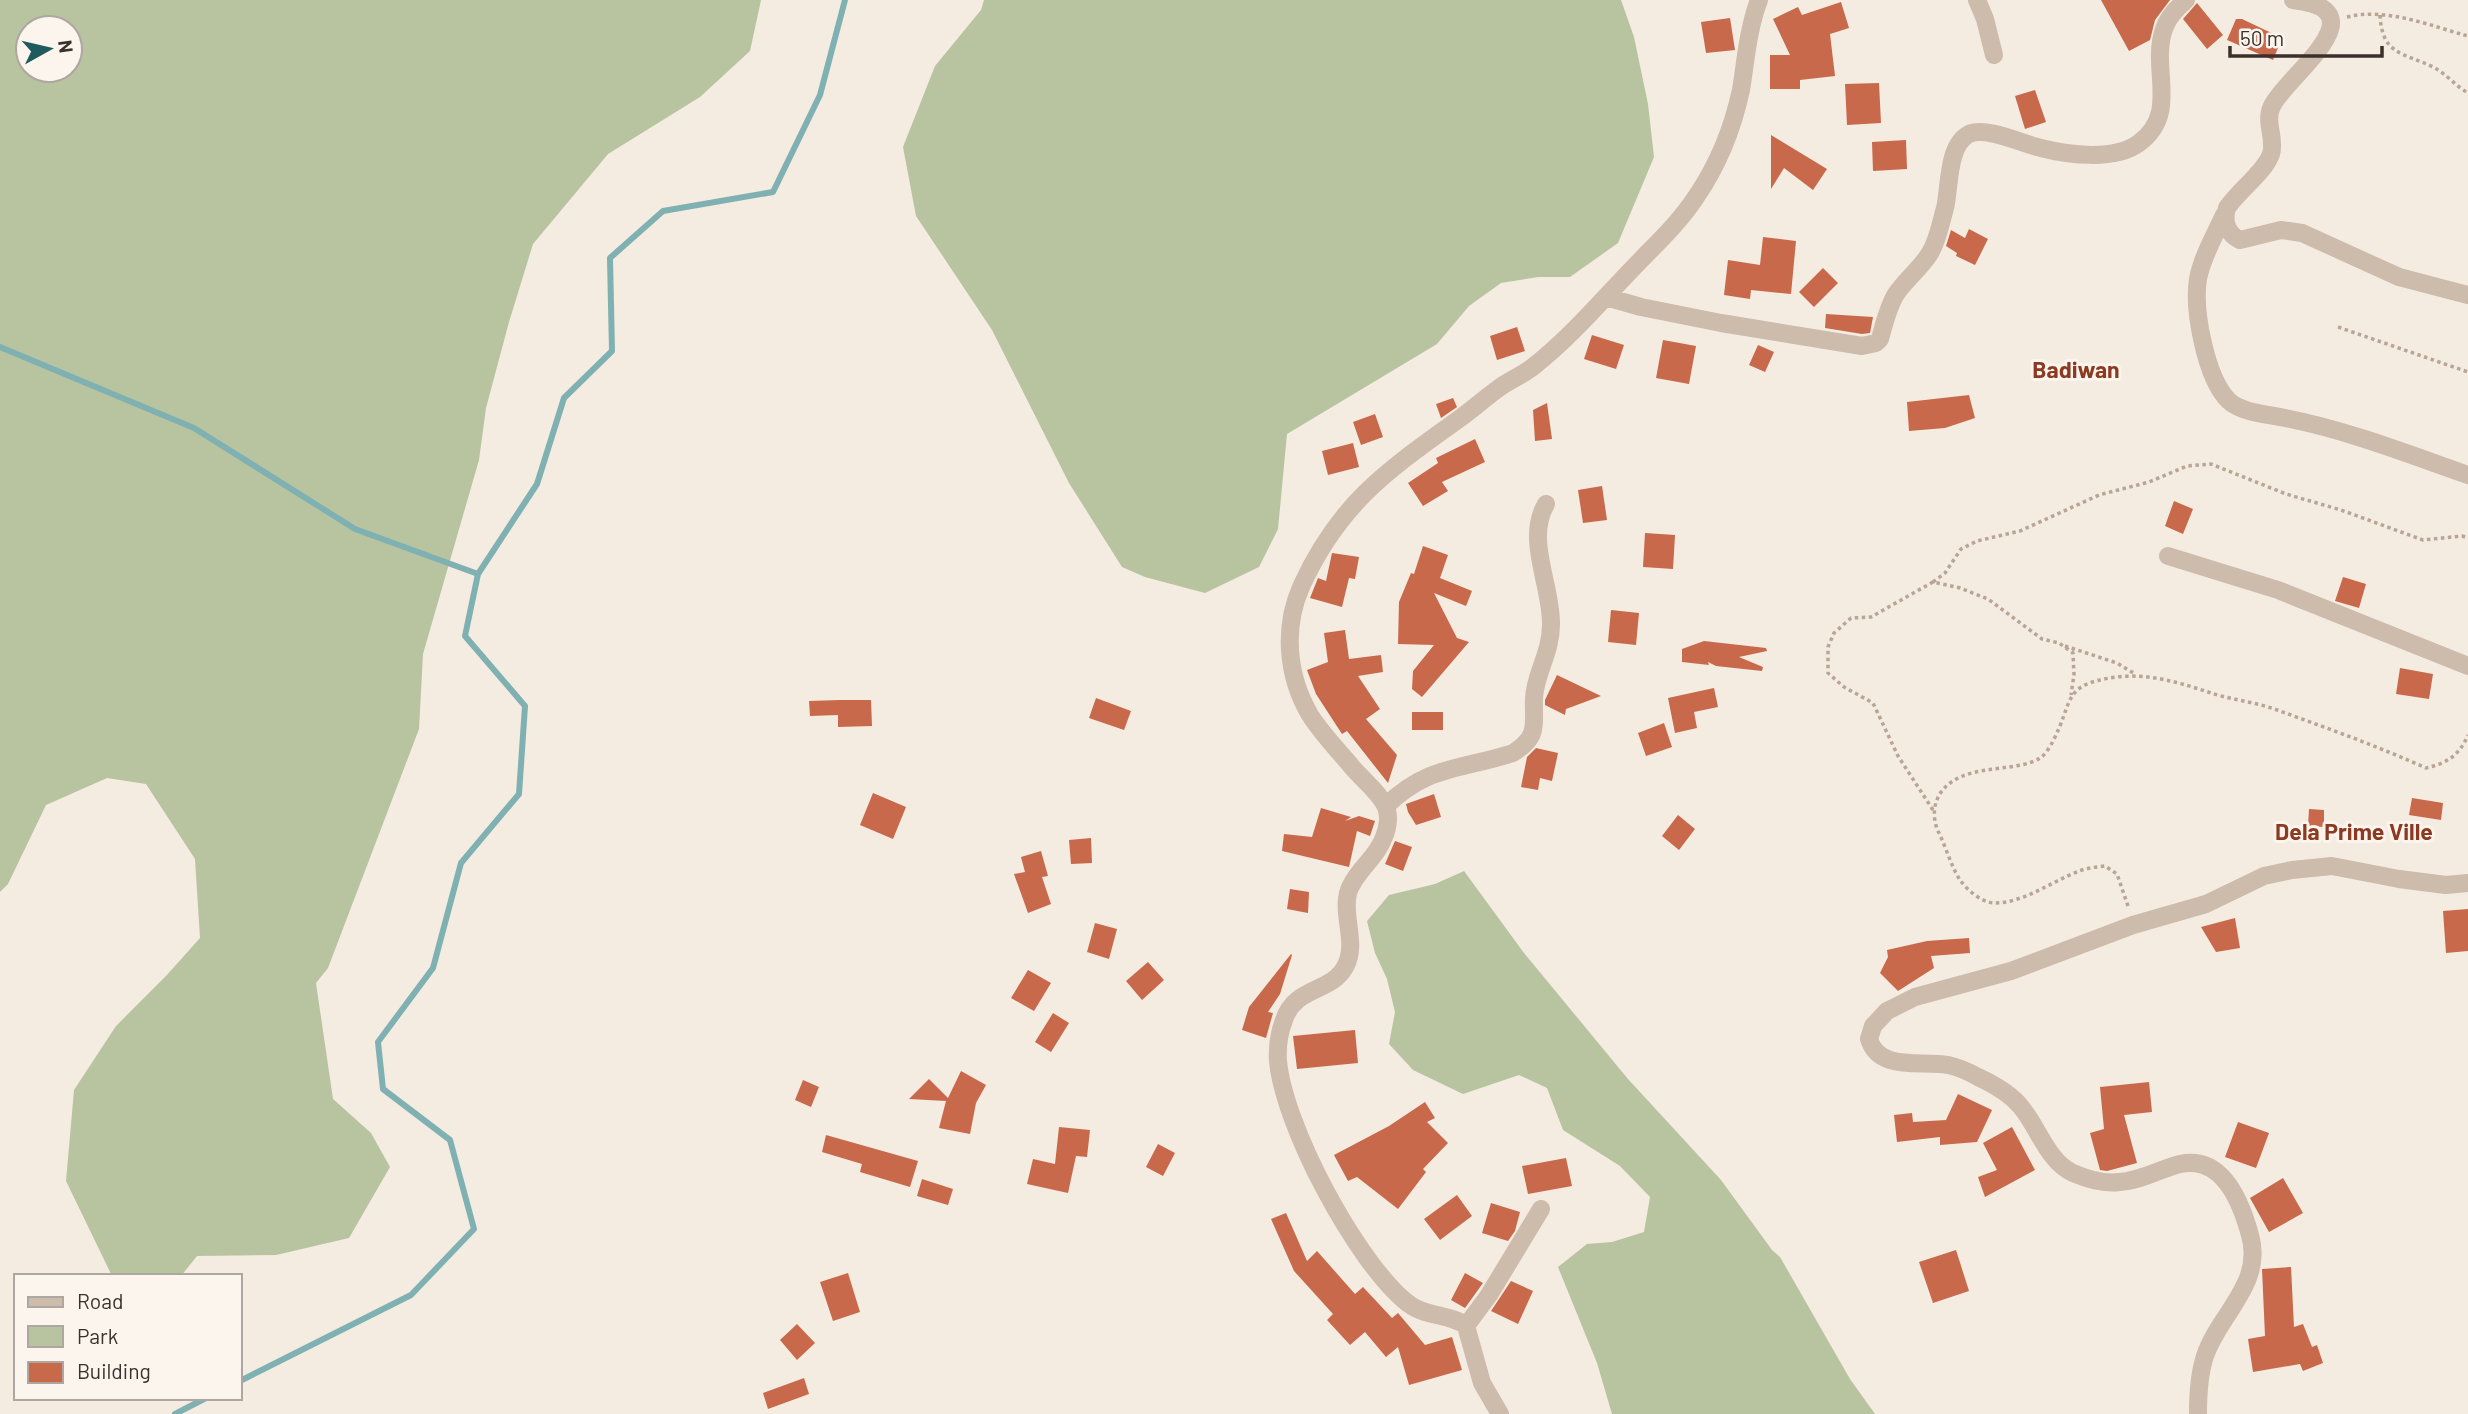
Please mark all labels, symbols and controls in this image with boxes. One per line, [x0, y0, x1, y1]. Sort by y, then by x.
north arrow [14, 14, 84, 84]
scale bar [2230, 14, 2382, 58]
text: 50 m [2240, 25, 2284, 50]
text: N [54, 39, 79, 54]
district label: Badiwan [2032, 355, 2120, 383]
district label: Dela Prime Ville [2275, 817, 2433, 845]
legend [14, 1274, 242, 1400]
text: Road [77, 1288, 123, 1313]
text: Park [77, 1323, 118, 1348]
text: Building [77, 1358, 151, 1383]

